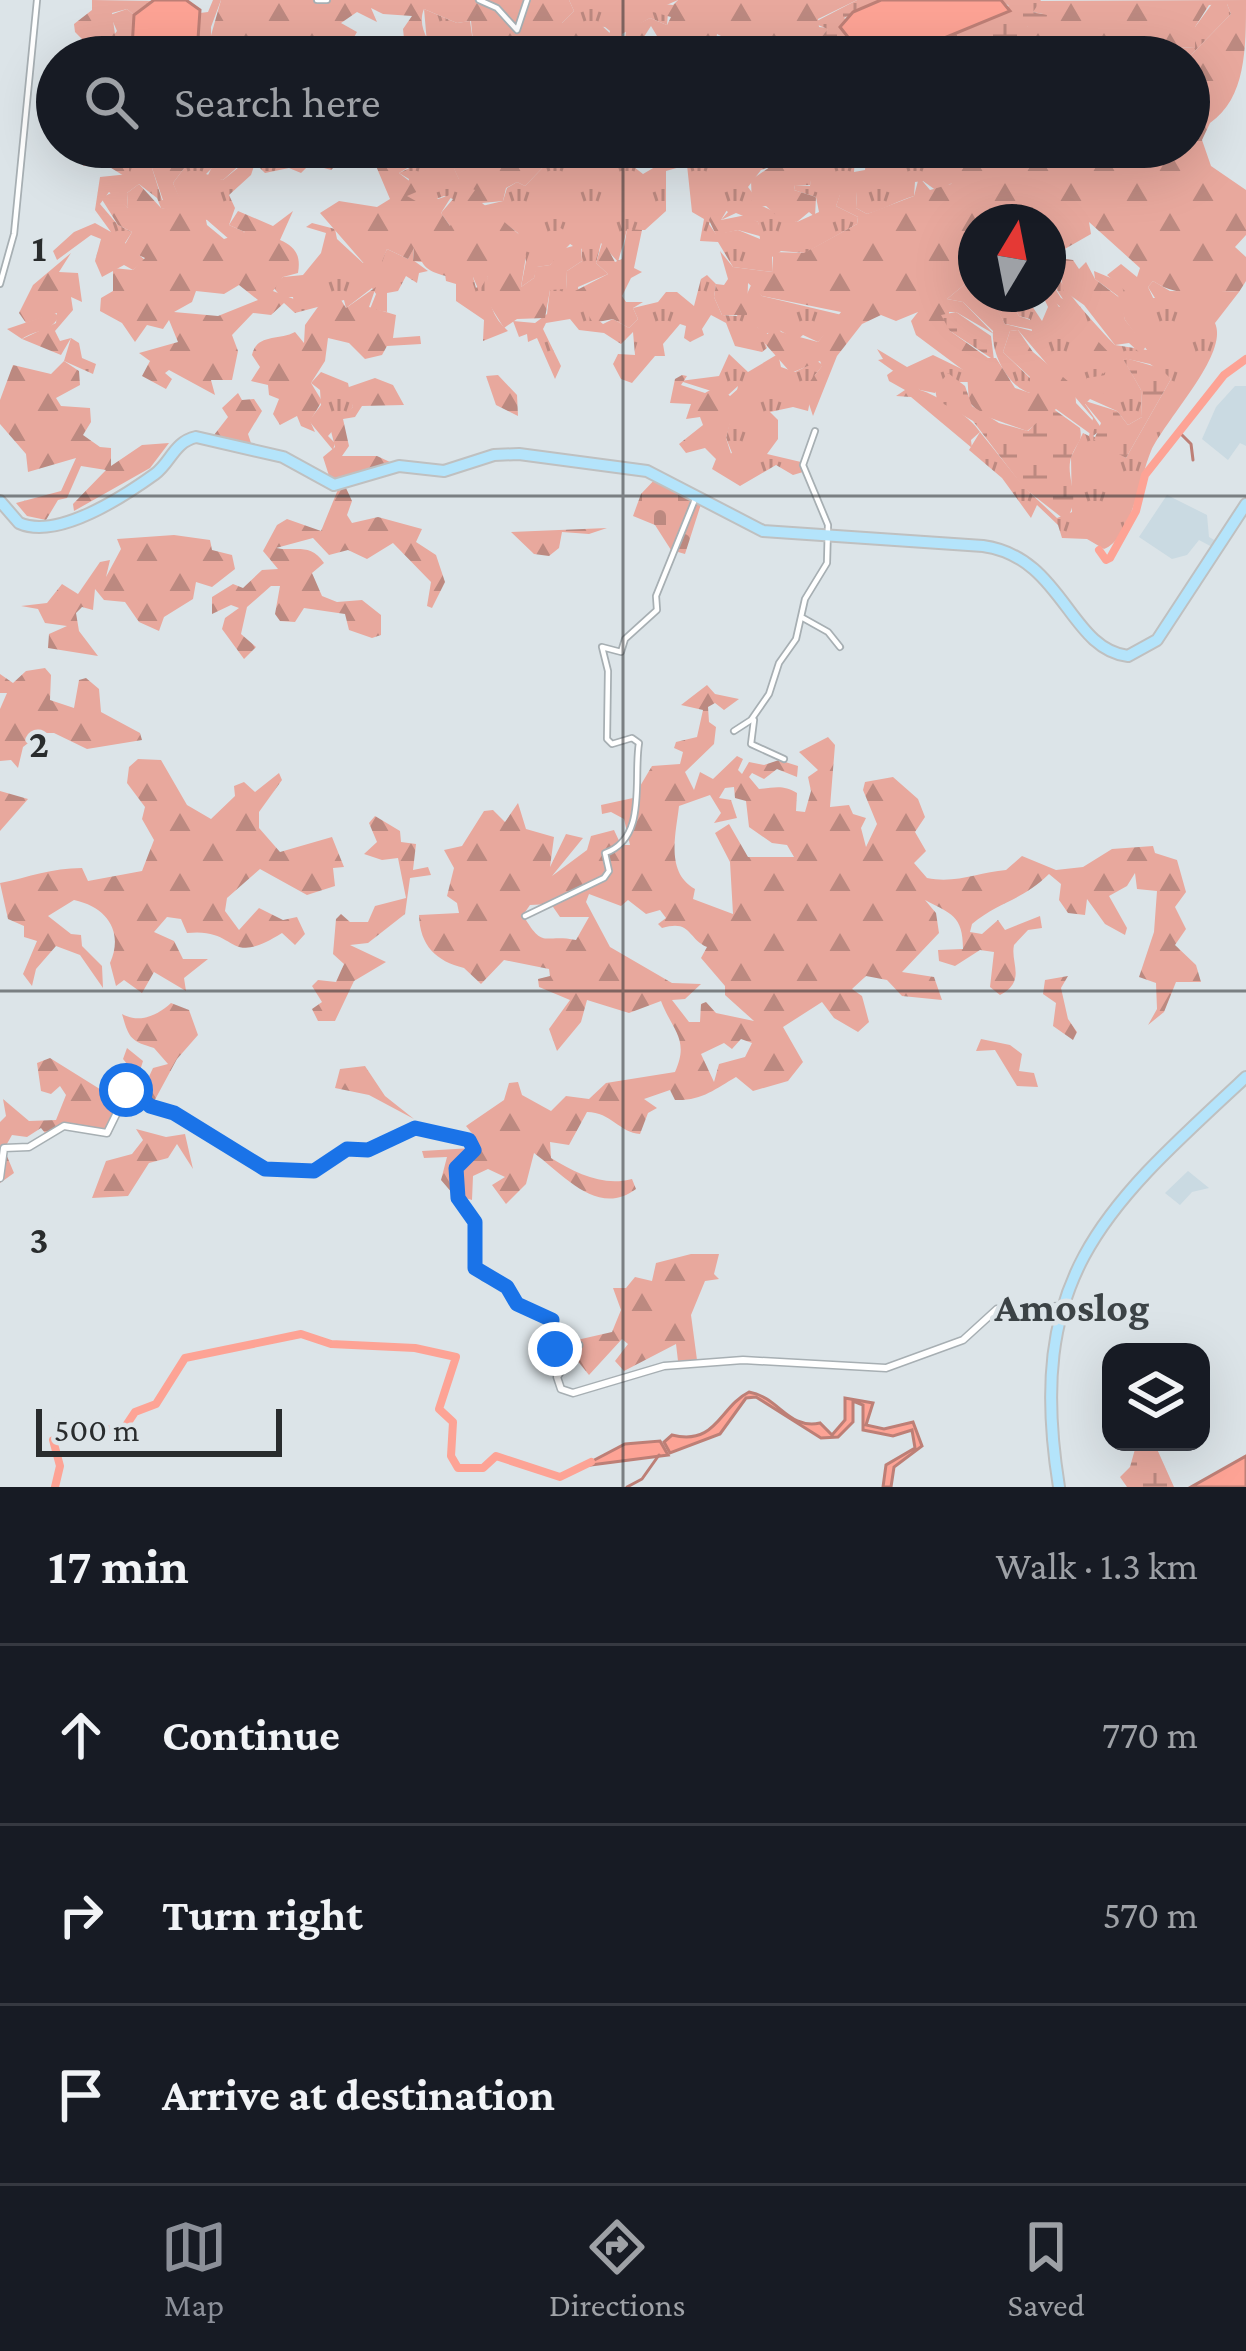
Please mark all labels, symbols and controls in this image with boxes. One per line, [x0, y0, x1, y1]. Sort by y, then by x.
search box [36, 36, 1210, 168]
icon: search [78, 69, 144, 135]
text: Search here [174, 77, 381, 127]
north arrow [958, 204, 1066, 312]
text: 1 [32, 226, 46, 269]
text: 2 [29, 722, 49, 765]
route start [99, 1063, 153, 1117]
text: 3 [29, 1218, 49, 1261]
district label: Amoslog [994, 1283, 1149, 1330]
route end [528, 1322, 582, 1376]
map controls [1102, 1343, 1210, 1451]
button: layers [1102, 1343, 1210, 1451]
scale bar [36, 1403, 282, 1456]
text: 500 m [54, 1411, 140, 1448]
text: 17 min [48, 1537, 189, 1594]
text: Walk · 1.3 km [995, 1544, 1198, 1587]
icon: ahead [48, 1702, 114, 1768]
text: Continue [162, 1710, 340, 1760]
text: 770 m [1102, 1713, 1198, 1756]
icon: right [48, 1882, 114, 1948]
text: Turn right [162, 1890, 363, 1940]
text: 570 m [1103, 1893, 1198, 1936]
icon: arrive [48, 2062, 114, 2128]
text: Arrive at destination [162, 2070, 555, 2120]
tab: Map [161, 2214, 227, 2323]
tab: Directions [549, 2214, 686, 2323]
tab: Saved [1008, 2214, 1085, 2323]

